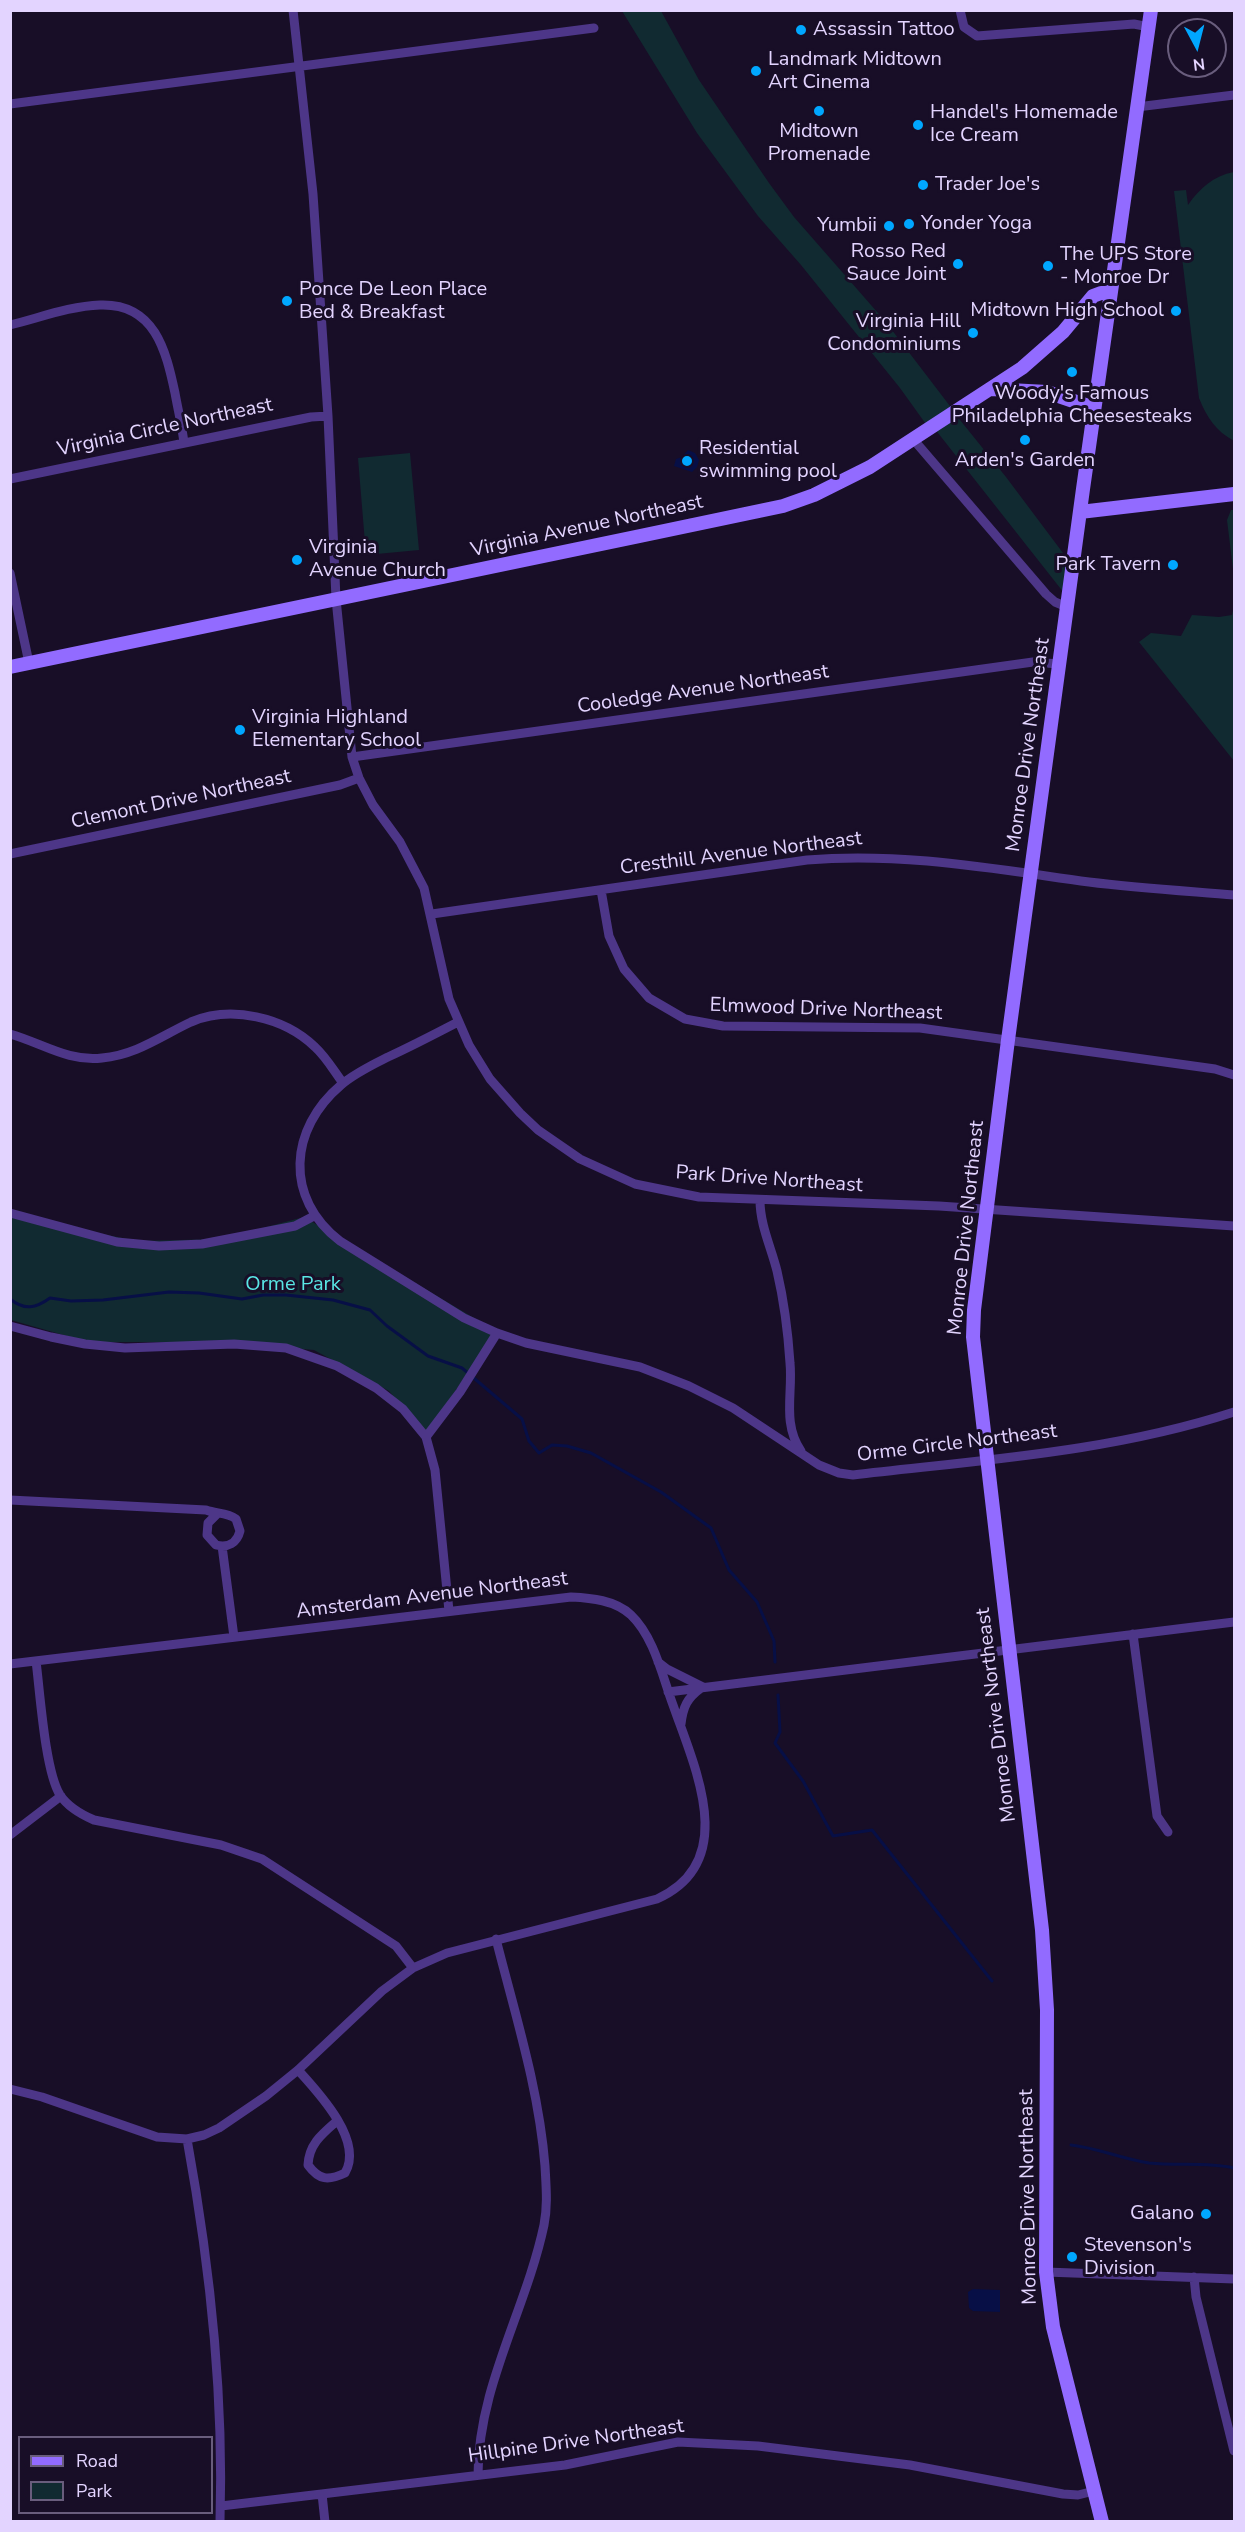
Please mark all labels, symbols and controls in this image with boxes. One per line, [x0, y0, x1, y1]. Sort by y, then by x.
place label: Assassin Tattoo [813, 18, 955, 42]
north arrow [1167, 18, 1227, 78]
marker: Assassin Tattoo [794, 23, 808, 37]
place label: Landmark Midtown Art Cinema [768, 48, 942, 95]
text: N [1192, 52, 1206, 76]
marker: Landmark Midtown Art Cinema [749, 64, 763, 78]
place label: Handel's Homemade Ice Cream [930, 101, 1118, 148]
marker: Midtown Promenade [812, 104, 826, 118]
marker: Handel's Homemade Ice Cream [911, 118, 925, 132]
place label: Midtown Promenade [768, 120, 870, 167]
place label: Trader Joe's [935, 173, 1040, 197]
marker: Trader Joe's [916, 178, 930, 192]
place label: Yonder Yoga [921, 212, 1032, 236]
place label: Yumbii [817, 214, 877, 238]
marker: Yonder Yoga [902, 217, 916, 231]
marker: Yumbii [882, 219, 896, 233]
place label: Rosso Red Sauce Joint [846, 240, 946, 287]
place label: The UPS Store - Monroe Dr [1060, 243, 1192, 290]
marker: Rosso Red Sauce Joint [951, 257, 965, 271]
marker: The UPS Store - Monroe Dr [1041, 259, 1055, 273]
place label: Ponce De Leon Place Bed & Breakfast [299, 278, 487, 325]
marker: Ponce De Leon Place Bed & Breakfast [280, 294, 294, 308]
place label: Midtown High School [970, 299, 1164, 323]
marker: Midtown High School [1169, 304, 1183, 318]
place label: Virginia Hill Condominiums [827, 310, 961, 357]
marker: Virginia Hill Condominiums [966, 326, 980, 340]
marker: Woody's Famous Philadelphia Cheesesteaks [1065, 365, 1079, 379]
place label: Woody's Famous Philadelphia Cheesesteaks [952, 382, 1192, 429]
street label: Virginia Circle Northeast [55, 393, 275, 463]
marker: Arden's Garden [1018, 433, 1032, 447]
place label: Residential swimming pool [699, 437, 837, 484]
place label: Arden's Garden [955, 449, 1095, 473]
marker: Residential swimming pool [680, 454, 694, 468]
street label: Virginia Avenue Northeast [469, 491, 705, 563]
place label: Virginia Avenue Church [309, 536, 446, 583]
marker: Virginia Avenue Church [290, 553, 304, 567]
place label: Park Tavern [1056, 553, 1161, 577]
marker: Park Tavern [1166, 558, 1180, 572]
street label: Monroe Drive Northeast [1002, 636, 1056, 854]
street label: Cooledge Avenue Northeast [576, 660, 830, 720]
place label: Virginia Highland Elementary School [252, 706, 421, 753]
marker: Virginia Highland Elementary School [233, 723, 247, 737]
street label: Clemont Drive Northeast [69, 765, 293, 835]
street label: Cresthill Avenue Northeast [619, 827, 863, 881]
street label: Elmwood Drive Northeast [709, 994, 943, 1026]
street label: Monroe Drive Northeast [944, 1119, 990, 1337]
street label: Park Drive Northeast [675, 1161, 863, 1199]
park label: Orme Park [245, 1273, 341, 1297]
street label: Orme Circle Northeast [856, 1420, 1058, 1468]
street label: Amsterdam Avenue Northeast [295, 1567, 569, 1625]
street label: Monroe Drive Northeast [972, 1606, 1022, 1824]
street label: Monroe Drive Northeast [1015, 2089, 1043, 2305]
place label: Galano [1130, 2202, 1194, 2226]
marker: Galano [1199, 2207, 1213, 2221]
place label: Stevenson's Division [1084, 2234, 1192, 2281]
marker: Stevenson's Division [1065, 2250, 1079, 2264]
street label: Hillpine Drive Northeast [467, 2415, 685, 2469]
legend [18, 2436, 213, 2514]
text: Road [76, 2449, 118, 2473]
text: Park [76, 2479, 112, 2503]

